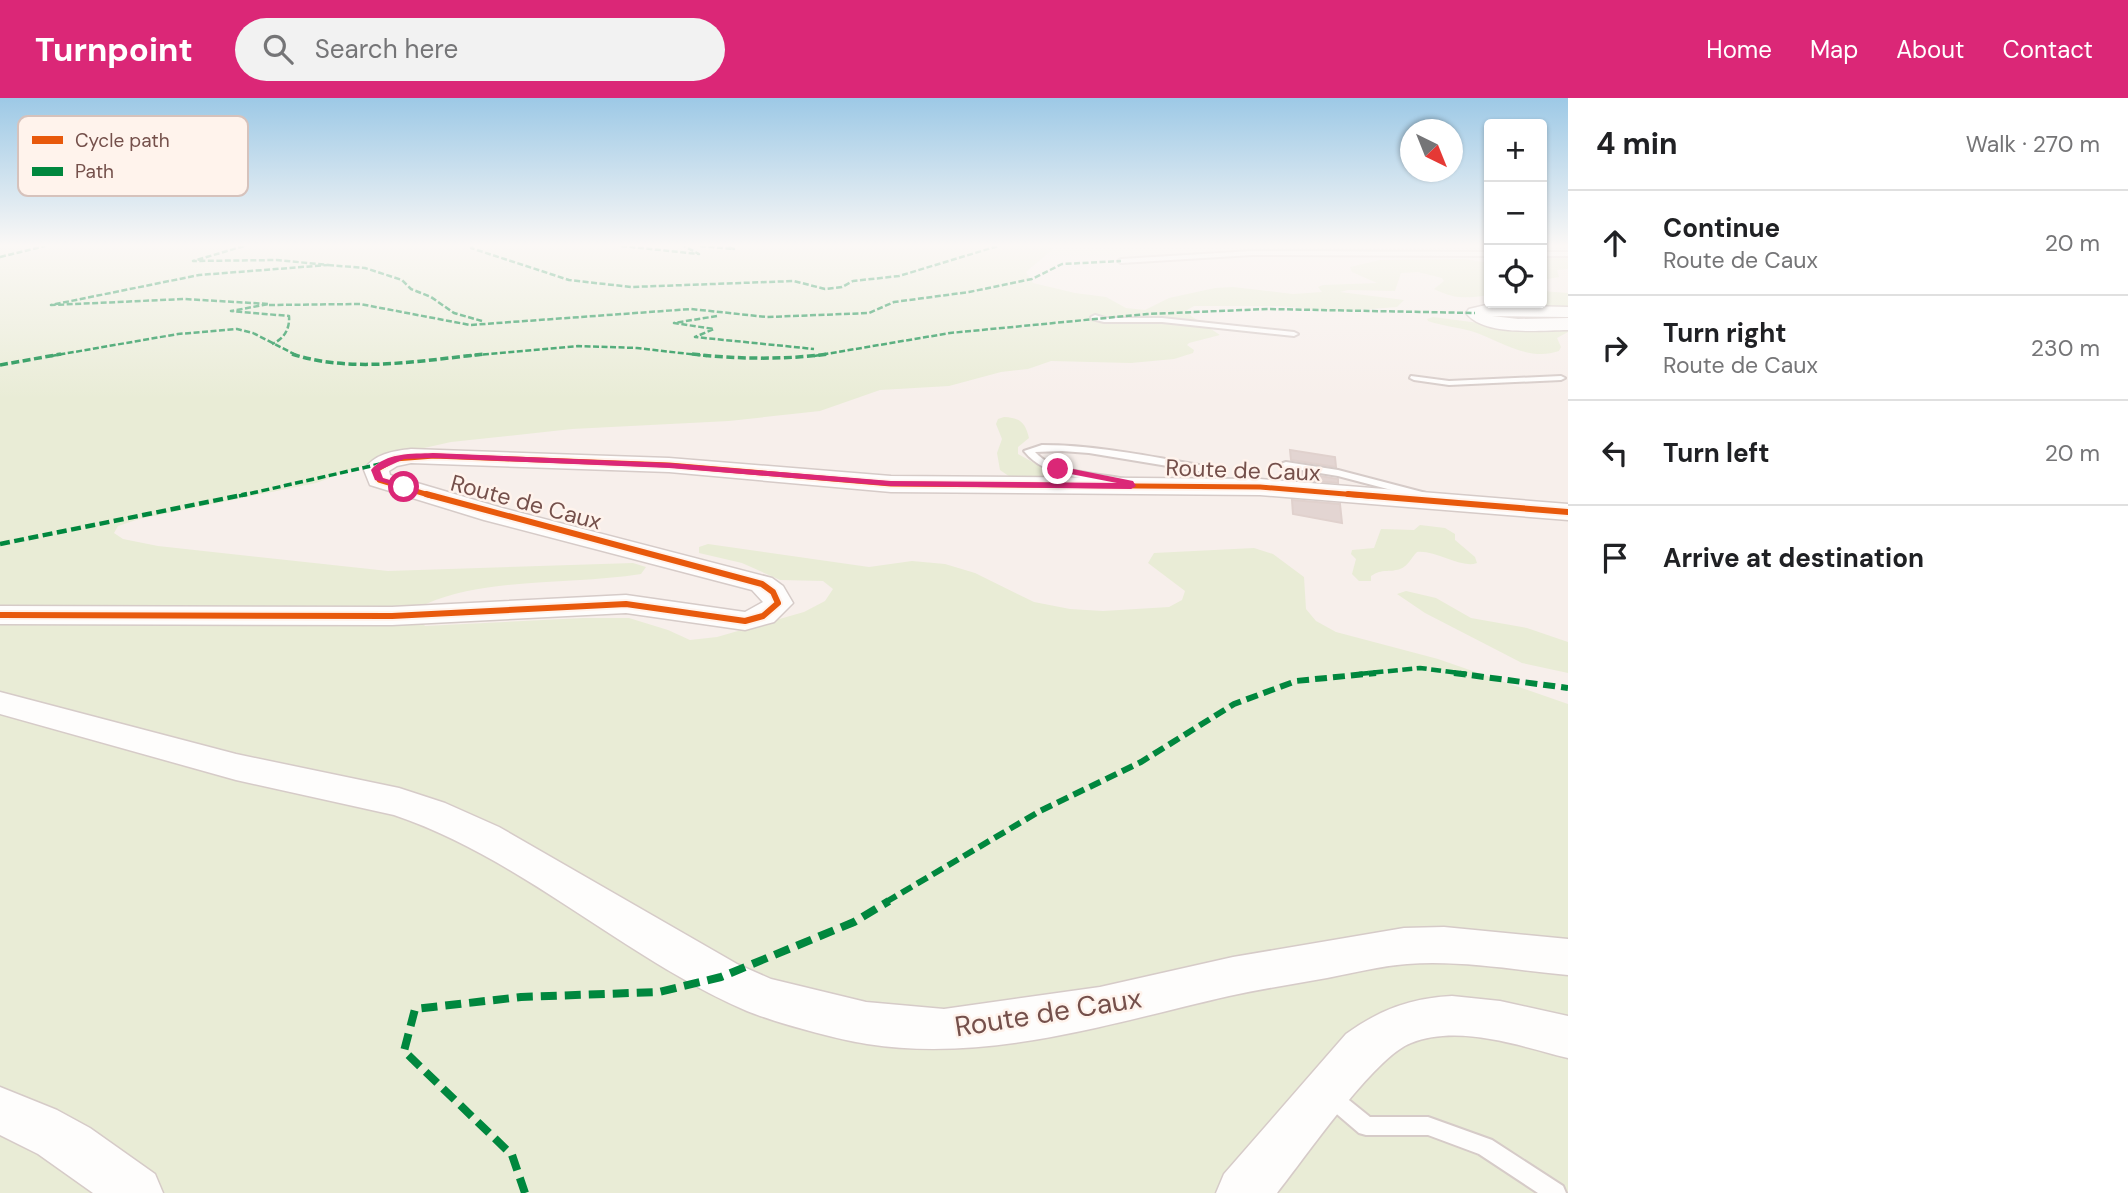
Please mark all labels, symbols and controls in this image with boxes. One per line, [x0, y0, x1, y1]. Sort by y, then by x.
search box [235, 18, 725, 81]
text: Turnpoint [35, 28, 193, 71]
icon: search [259, 30, 297, 68]
text: Search here [315, 32, 458, 66]
text: Home [1706, 34, 1772, 65]
text: Map [1810, 34, 1858, 65]
text: About [1896, 34, 1965, 65]
text: Contact [2003, 34, 2093, 65]
legend [18, 116, 248, 196]
north arrow [1400, 119, 1463, 182]
map controls [1484, 119, 1547, 308]
button: + [1484, 119, 1547, 182]
text: 4 min [1596, 124, 1678, 163]
text: Cycle path [75, 128, 170, 153]
text: Walk · 270 m [1966, 129, 2100, 159]
text: Path [75, 159, 114, 184]
button: − [1484, 182, 1547, 245]
text: Continue [1663, 211, 1780, 245]
icon: ahead [1596, 224, 1634, 262]
text: 20 m [2045, 228, 2100, 258]
button: locate [1484, 245, 1547, 308]
text: Route de Caux [1663, 245, 1818, 275]
text: Turn right [1663, 316, 1787, 350]
icon: right [1596, 329, 1634, 367]
text: 230 m [2031, 333, 2100, 363]
text: Route de Caux [1663, 350, 1818, 380]
icon: left [1596, 434, 1634, 472]
text: Turn left [1663, 436, 1770, 470]
text: 20 m [2045, 438, 2100, 468]
street label: Route de Caux [1165, 452, 1321, 488]
route end [1042, 453, 1073, 484]
street label: Route de Caux [447, 467, 605, 537]
route start [388, 471, 419, 502]
icon: arrive [1596, 539, 1634, 577]
text: Arrive at destination [1663, 541, 1924, 575]
street label: Route de Caux [952, 979, 1144, 1046]

